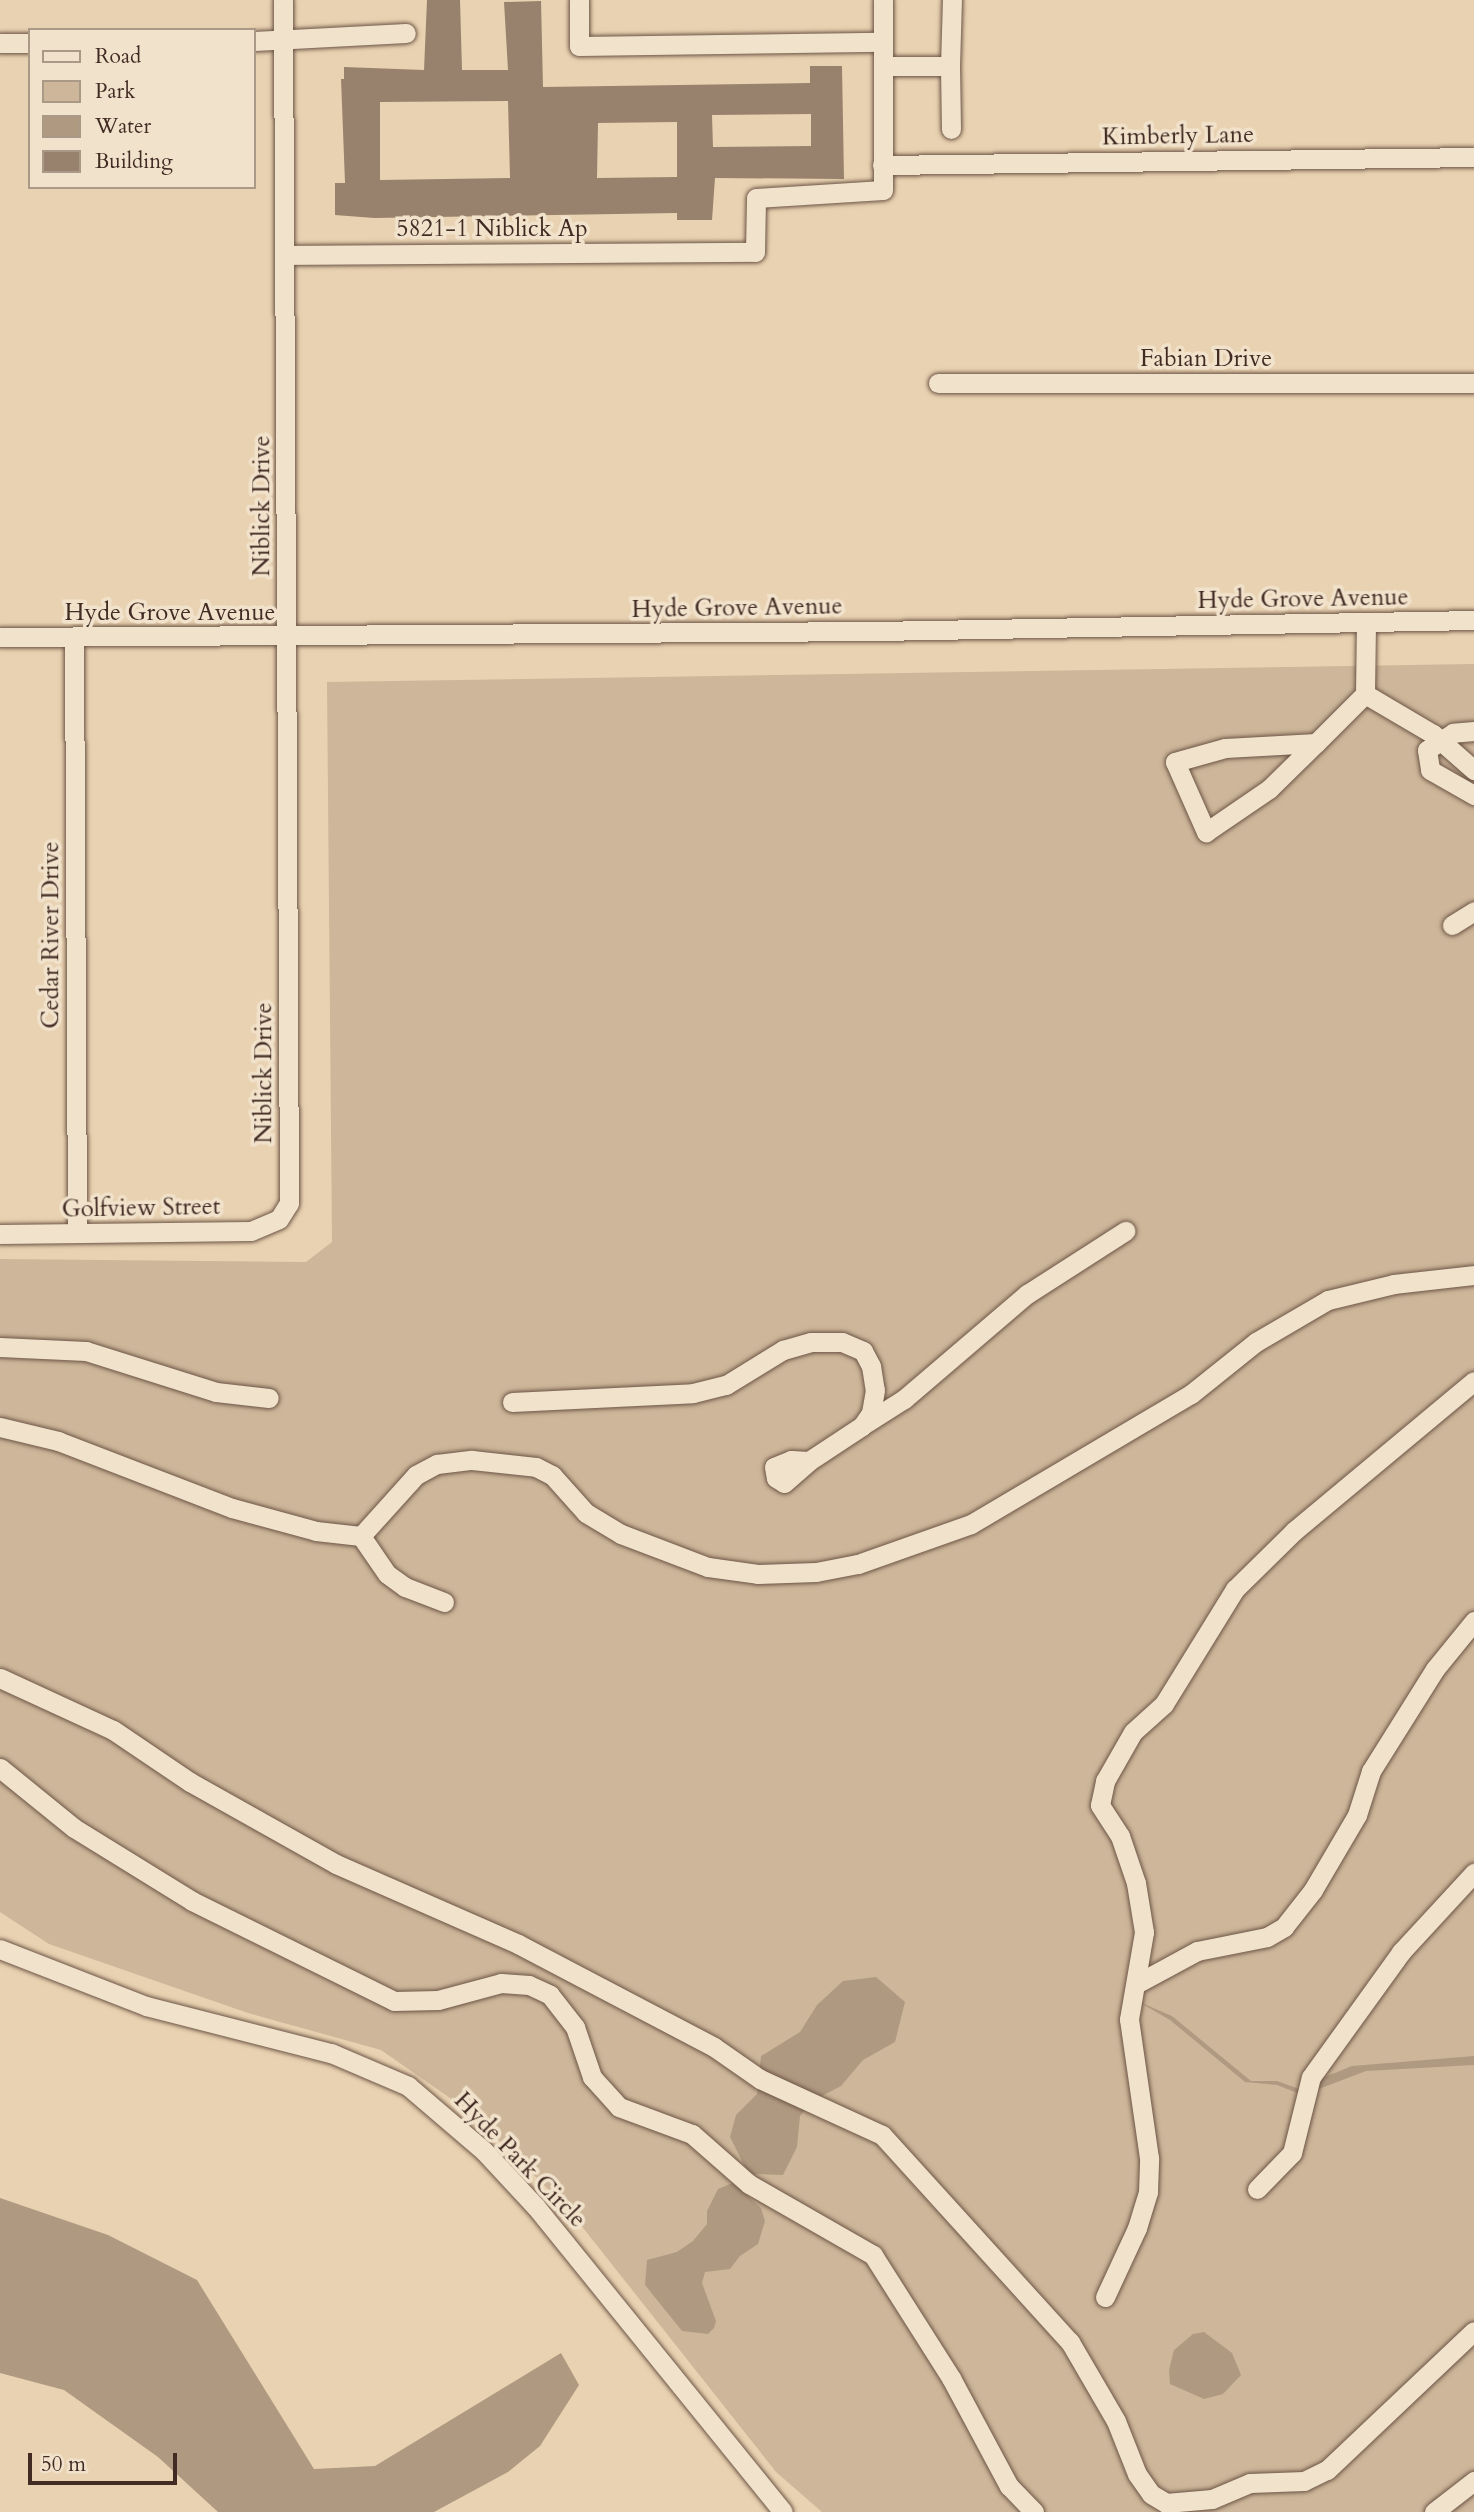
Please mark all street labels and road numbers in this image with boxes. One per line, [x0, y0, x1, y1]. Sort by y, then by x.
street label: Kimberly Lane [1102, 120, 1254, 152]
street label: 5821-1 Niblick Ap [396, 215, 588, 243]
street label: Fabian Drive [1140, 345, 1272, 373]
street label: Niblick Drive [248, 435, 276, 577]
street label: Hyde Grove Avenue [1197, 583, 1409, 615]
street label: Hyde Grove Avenue [631, 592, 843, 624]
street label: Hyde Grove Avenue [65, 599, 275, 627]
street label: Cedar River Drive [37, 841, 65, 1029]
street label: Niblick Drive [250, 1002, 278, 1144]
street label: Golfview Street [61, 1192, 221, 1224]
street label: Hyde Park Circle [448, 2086, 592, 2234]

